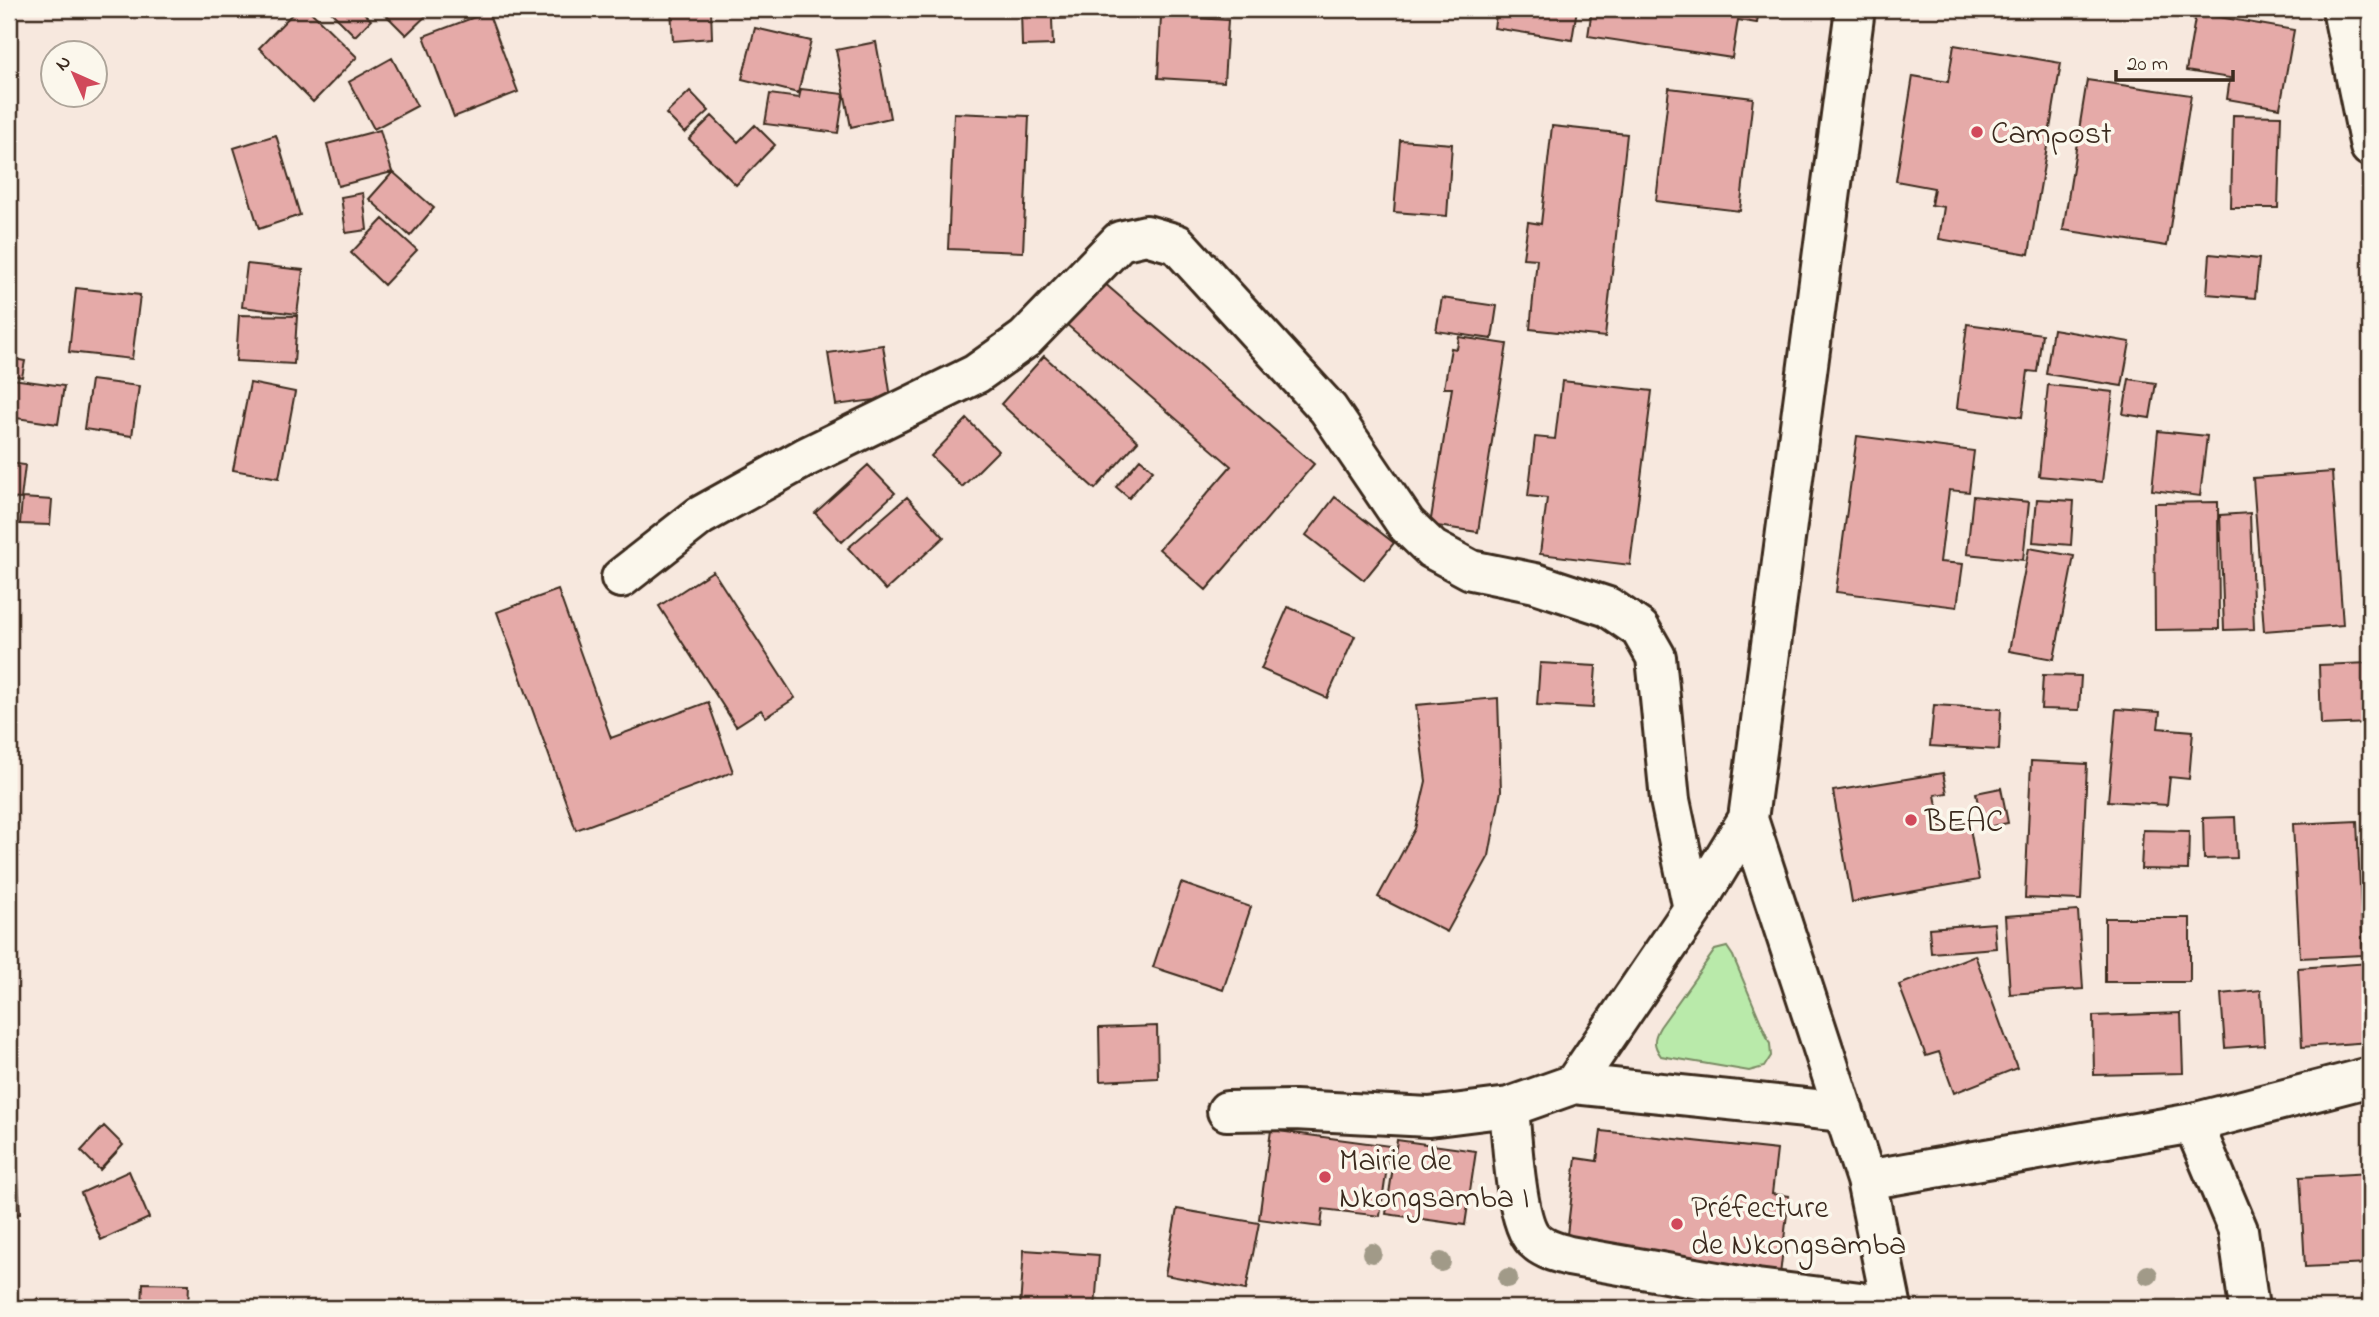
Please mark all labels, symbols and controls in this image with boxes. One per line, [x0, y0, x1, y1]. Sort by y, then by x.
north arrow [38, 38, 108, 108]
scale bar [2116, 38, 2234, 82]
text: N [50, 50, 78, 78]
text: 20 m [2127, 50, 2168, 80]
place label: Campost [1991, 112, 2112, 159]
marker: Campost [1969, 124, 1985, 140]
place label: BEAC [1924, 800, 2003, 847]
marker: BEAC [1903, 812, 1919, 828]
place label: Mairie de Nkongsamba I [1339, 1139, 1530, 1223]
marker: Mairie de Nkongsamba I [1317, 1169, 1333, 1185]
place label: Préfecture de Nkongsamba [1691, 1186, 1906, 1270]
marker: Préfecture de Nkongsamba [1669, 1216, 1685, 1232]

